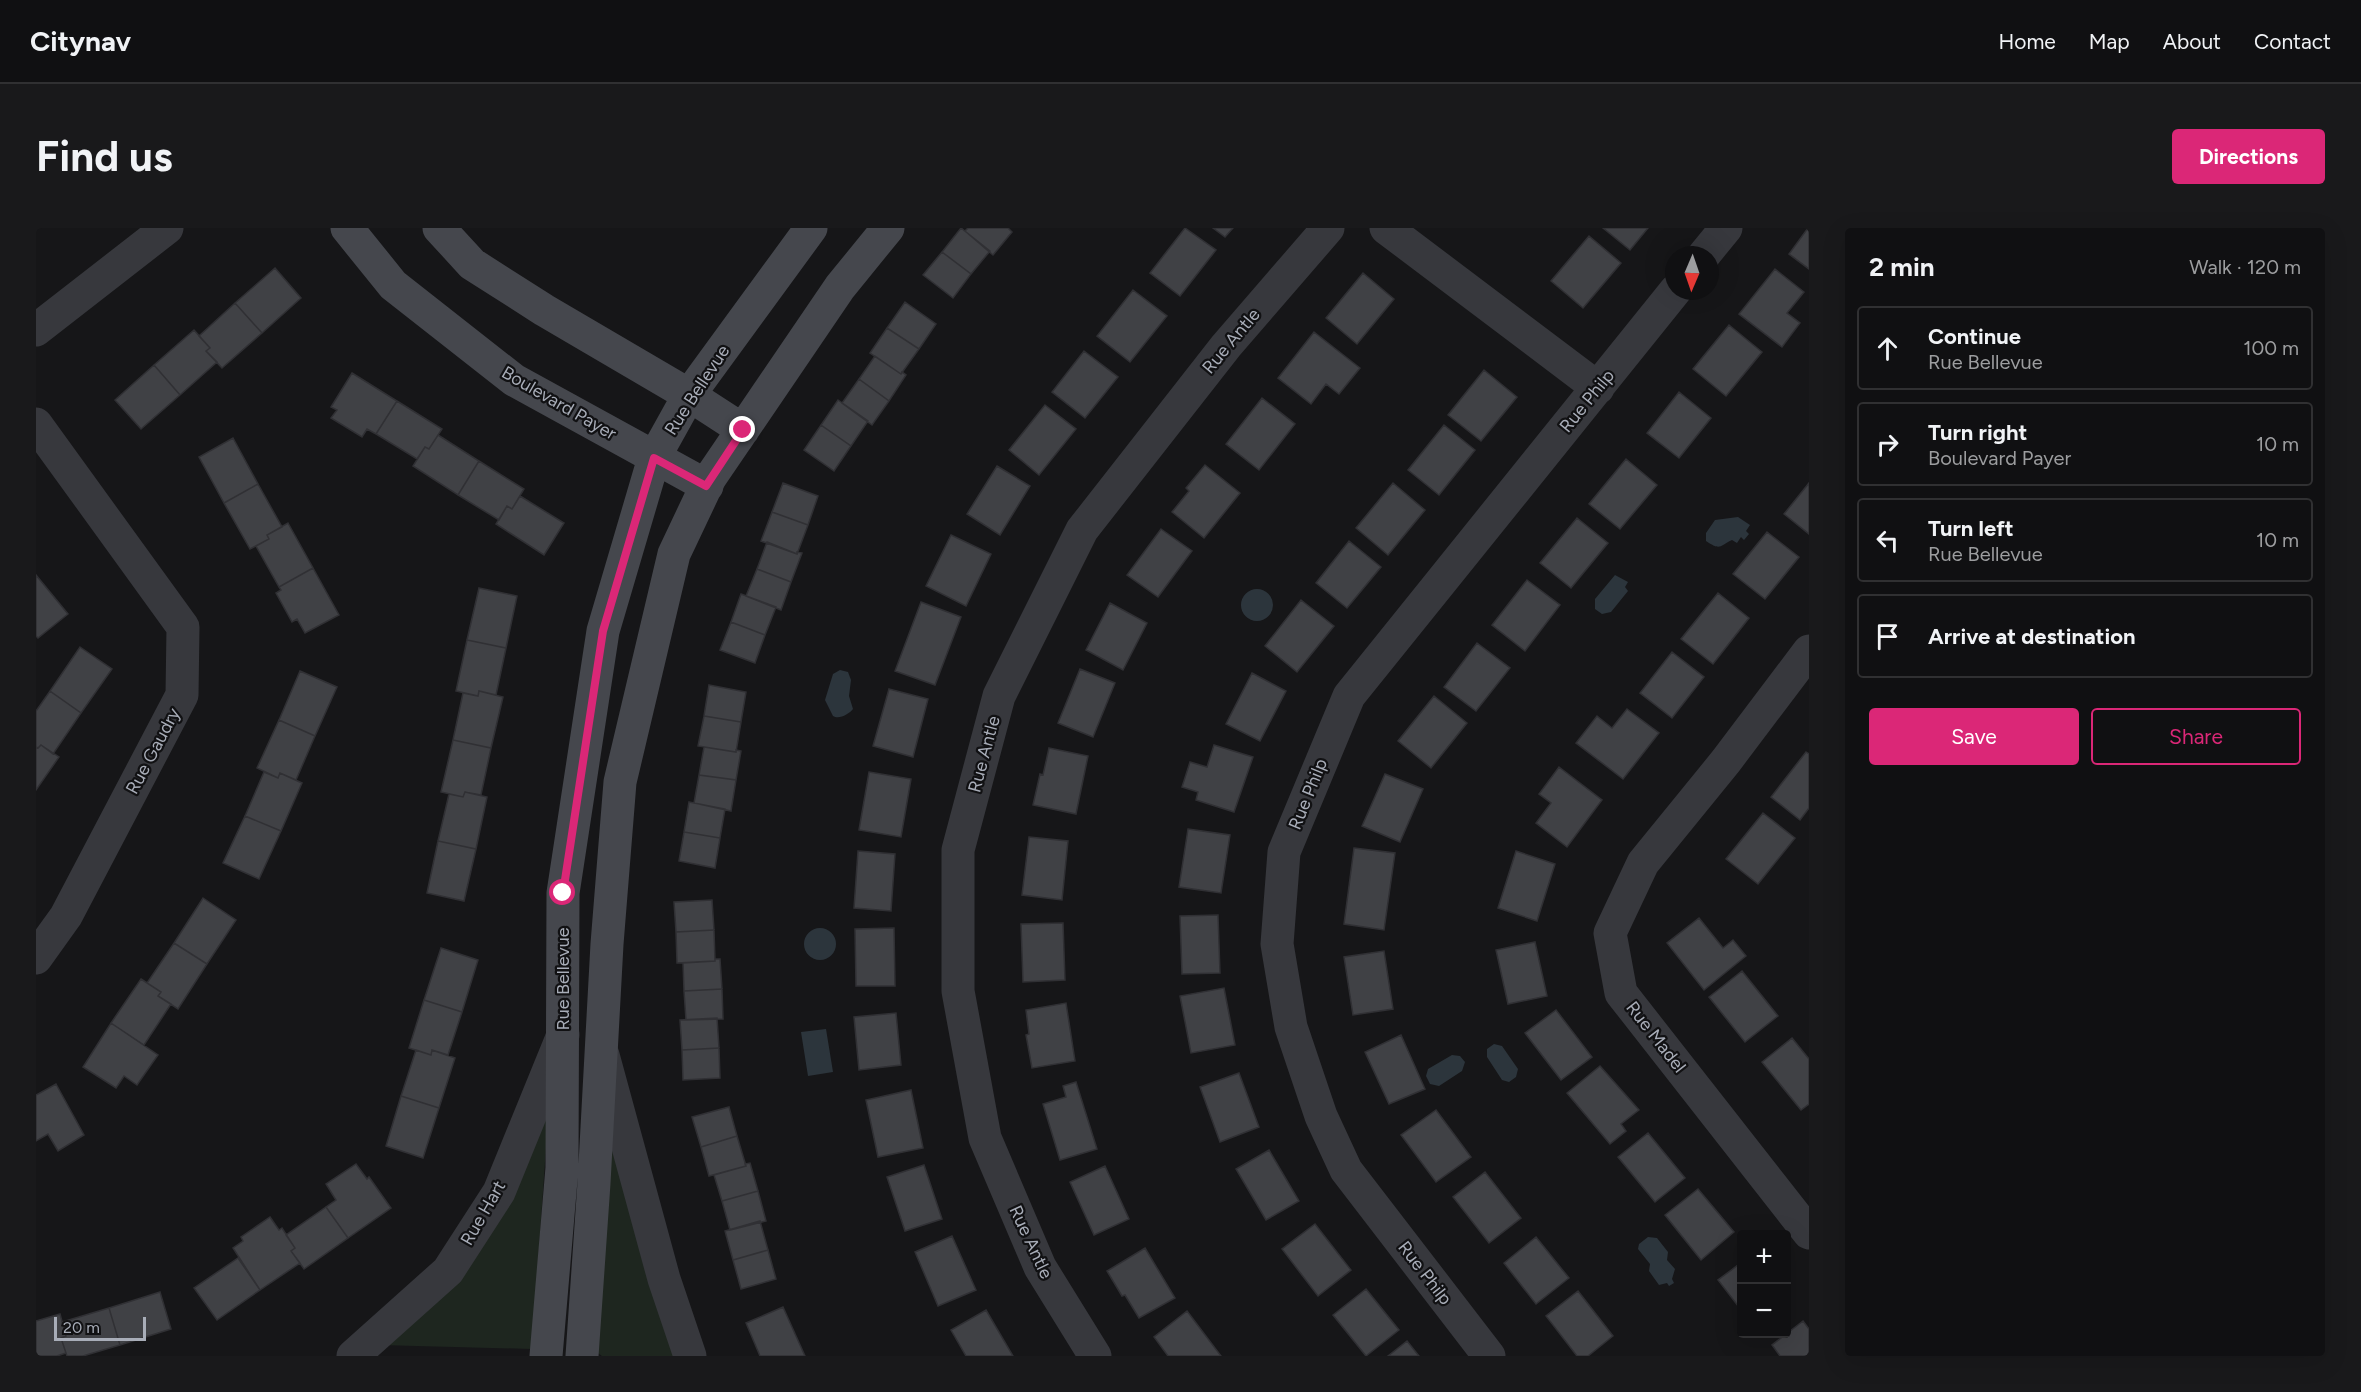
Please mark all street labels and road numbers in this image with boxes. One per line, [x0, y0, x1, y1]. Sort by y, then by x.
street label: Rue Antle [1197, 304, 1265, 378]
street label: Rue Bellevue [660, 341, 734, 439]
street label: Boulevard Payer [498, 361, 620, 445]
street label: Rue Philp [1555, 365, 1619, 437]
street label: Rue Gaudry [121, 704, 185, 798]
street label: Rue Antle [963, 713, 1005, 795]
street label: Rue Philp [1284, 755, 1332, 833]
street label: Rue Bellevue [552, 927, 574, 1031]
street label: Rue Madel [1621, 997, 1691, 1077]
street label: Rue Hart [456, 1177, 510, 1249]
street label: Rue Antle [1004, 1202, 1058, 1282]
street label: Rue Philp [1393, 1237, 1457, 1309]

